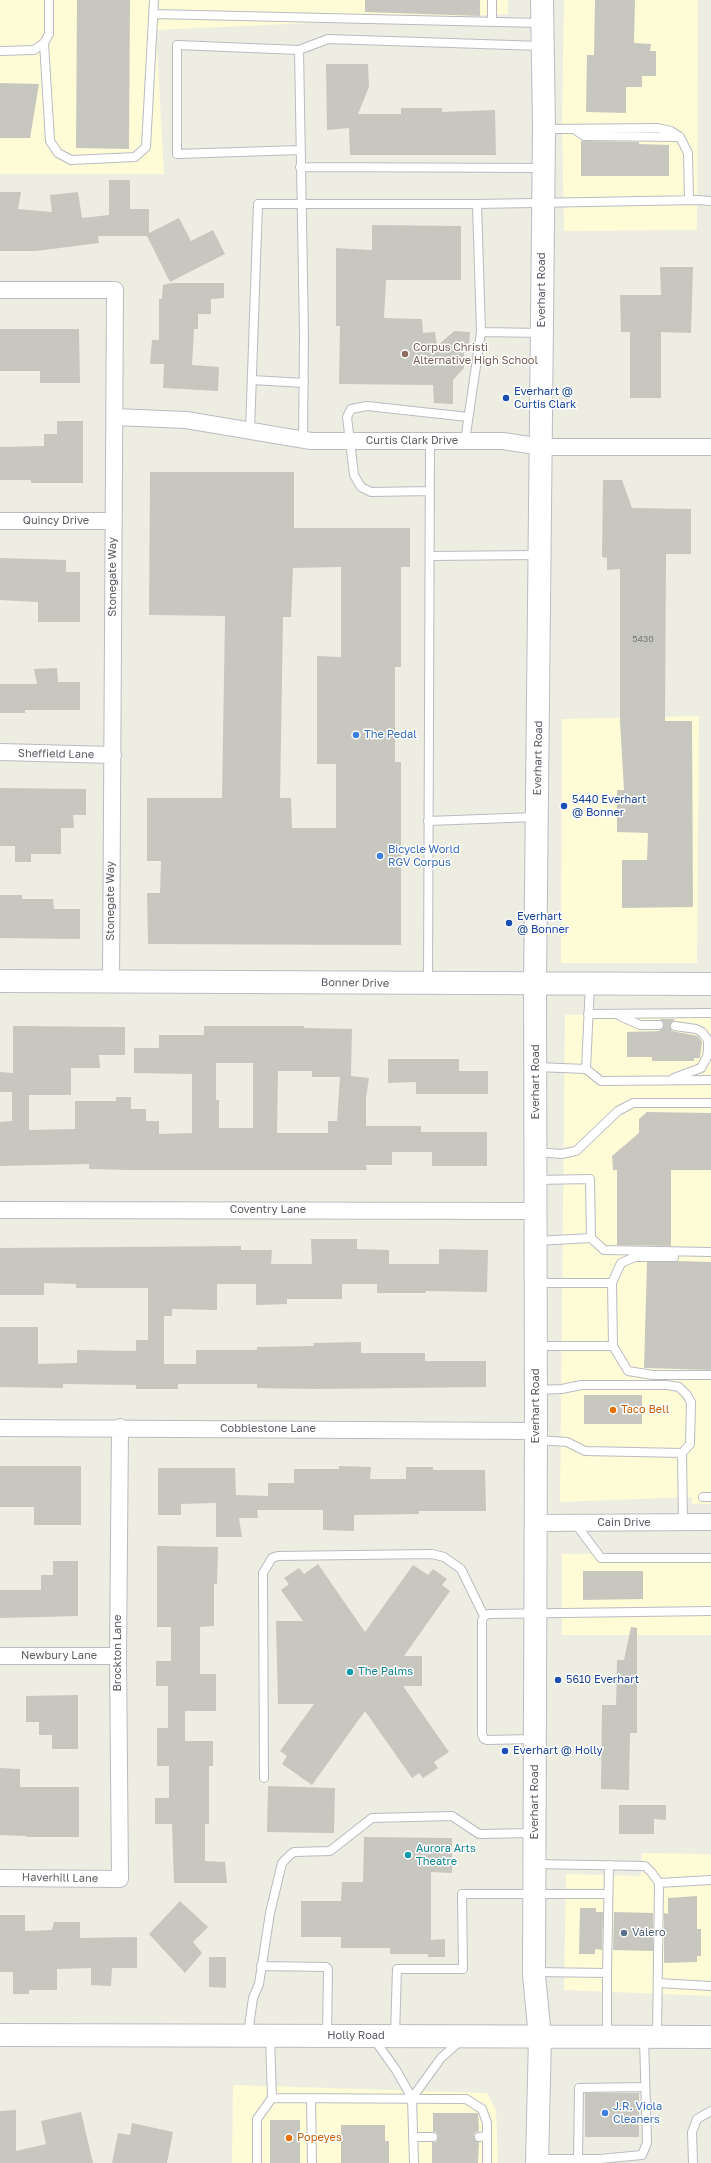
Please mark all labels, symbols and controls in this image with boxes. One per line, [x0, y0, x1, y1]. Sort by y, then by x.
street label: Everhart Road [535, 253, 549, 327]
place label: Corpus Christi Alternative High School [413, 341, 538, 367]
marker: Corpus Christi Alternative High School [400, 349, 410, 359]
place label: Everhart @ Curtis Clark [514, 385, 576, 411]
marker: Everhart @ Curtis Clark [501, 393, 511, 403]
street label: Curtis Clark Drive [366, 434, 458, 448]
street label: Quincy Drive [23, 514, 89, 528]
street label: Stonegate Way [106, 537, 120, 617]
house number: 5430 [632, 634, 654, 644]
street label: Everhart Road [531, 720, 545, 796]
place label: The Pedal [364, 728, 417, 742]
marker: The Pedal [351, 730, 361, 740]
street label: Sheffield Lane [18, 747, 94, 761]
place label: 5440 Everhart @ Bonner [572, 793, 646, 819]
marker: 5440 Everhart @ Bonner [559, 801, 569, 811]
place label: Bicycle World RGV Corpus [388, 843, 460, 869]
marker: Bicycle World RGV Corpus [375, 851, 385, 861]
street label: Stonegate Way [104, 861, 118, 941]
place label: Everhart @ Bonner [517, 910, 569, 936]
marker: Everhart @ Bonner [504, 918, 514, 928]
street label: Bonner Drive [321, 976, 389, 990]
street label: Everhart Road [529, 1045, 543, 1119]
street label: Coventry Lane [230, 1203, 306, 1217]
street label: Everhart Road [529, 1369, 543, 1443]
place label: Taco Bell [621, 1403, 669, 1417]
marker: Taco Bell [608, 1405, 618, 1415]
street label: Cobblestone Lane [220, 1422, 316, 1436]
street label: Cain Drive [597, 1516, 651, 1530]
street label: Brockton Lane [111, 1615, 125, 1691]
street label: Newbury Lane [21, 1649, 97, 1663]
place label: The Palms [358, 1665, 413, 1679]
marker: The Palms [345, 1667, 355, 1677]
place label: 5610 Everhart [566, 1673, 639, 1687]
marker: 5610 Everhart [553, 1675, 563, 1685]
place label: Everhart @ Holly [513, 1744, 603, 1758]
marker: Everhart @ Holly [500, 1746, 510, 1756]
street label: Everhart Road [528, 1765, 542, 1839]
place label: Aurora Arts Theatre [416, 1842, 476, 1868]
marker: Aurora Arts Theatre [403, 1850, 413, 1860]
street label: Haverhill Lane [22, 1871, 98, 1885]
place label: Valero [632, 1926, 665, 1940]
marker: Valero [619, 1928, 629, 1938]
street label: Holly Road [327, 2029, 385, 2043]
place label: J.R. Viola Cleaners [613, 2100, 662, 2126]
marker: J.R. Viola Cleaners [600, 2108, 610, 2118]
place label: Popeyes [297, 2131, 342, 2145]
marker: Popeyes [284, 2133, 294, 2143]

